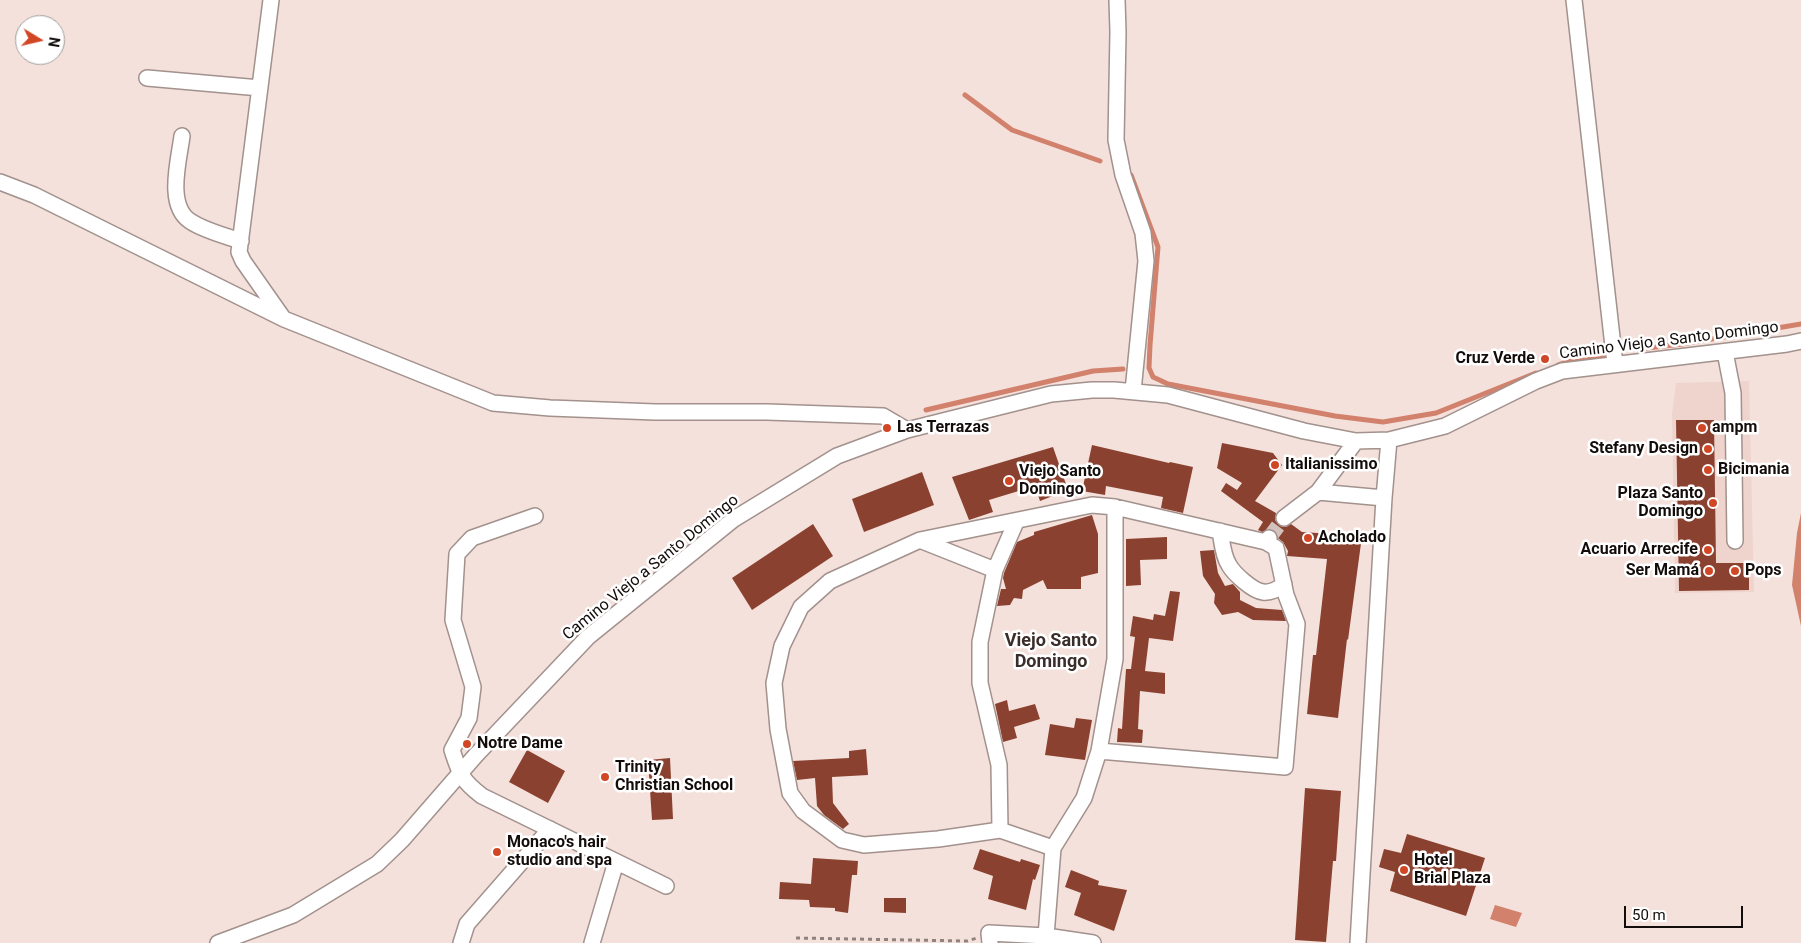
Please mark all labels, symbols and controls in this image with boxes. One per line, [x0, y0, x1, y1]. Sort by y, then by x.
north arrow [15, 15, 65, 65]
text: N [45, 36, 63, 48]
street label: Camino Viejo a Santo Domingo [1558, 318, 1780, 364]
place label: Cruz Verde [1455, 349, 1535, 369]
marker: Cruz Verde [1539, 353, 1551, 365]
place label: Las Terrazas [897, 418, 989, 438]
place label: ampm [1712, 418, 1757, 438]
marker: Las Terrazas [881, 422, 893, 434]
marker: ampm [1696, 422, 1708, 434]
place label: Stefany Design [1589, 439, 1698, 459]
marker: Stefany Design [1702, 443, 1714, 455]
place label: Italianissimo [1285, 455, 1377, 475]
marker: Italianissimo [1269, 459, 1281, 471]
place label: Bicimania [1718, 460, 1789, 480]
place label: Viejo Santo Domingo [1019, 462, 1101, 500]
marker: Bicimania [1702, 464, 1714, 476]
marker: Viejo Santo Domingo [1003, 475, 1015, 487]
place label: Plaza Santo Domingo [1618, 484, 1703, 522]
street label: Camino Viejo a Santo Domingo [559, 491, 743, 645]
marker: Plaza Santo Domingo [1707, 497, 1719, 509]
place label: Acholado [1318, 528, 1386, 548]
marker: Acholado [1302, 532, 1314, 544]
place label: Acuario Arrecife [1581, 540, 1698, 560]
marker: Acuario Arrecife [1702, 544, 1714, 556]
place label: Ser Mamá [1626, 561, 1699, 581]
place label: Pops [1745, 561, 1781, 581]
marker: Ser Mamá [1703, 565, 1715, 577]
marker: Pops [1729, 565, 1741, 577]
district label: Viejo Santo Domingo [1005, 630, 1097, 672]
place label: Notre Dame [477, 734, 563, 754]
marker: Notre Dame [461, 738, 473, 750]
place label: Trinity Christian School [615, 758, 733, 796]
marker: Trinity Christian School [599, 771, 611, 783]
place label: Monaco's hair studio and spa [507, 833, 612, 871]
marker: Monaco's hair studio and spa [491, 846, 503, 858]
place label: Hotel Brial Plaza [1414, 851, 1491, 889]
marker: Hotel Brial Plaza [1398, 864, 1410, 876]
scale bar [1626, 896, 1745, 928]
text: 50 m [1632, 906, 1666, 924]

